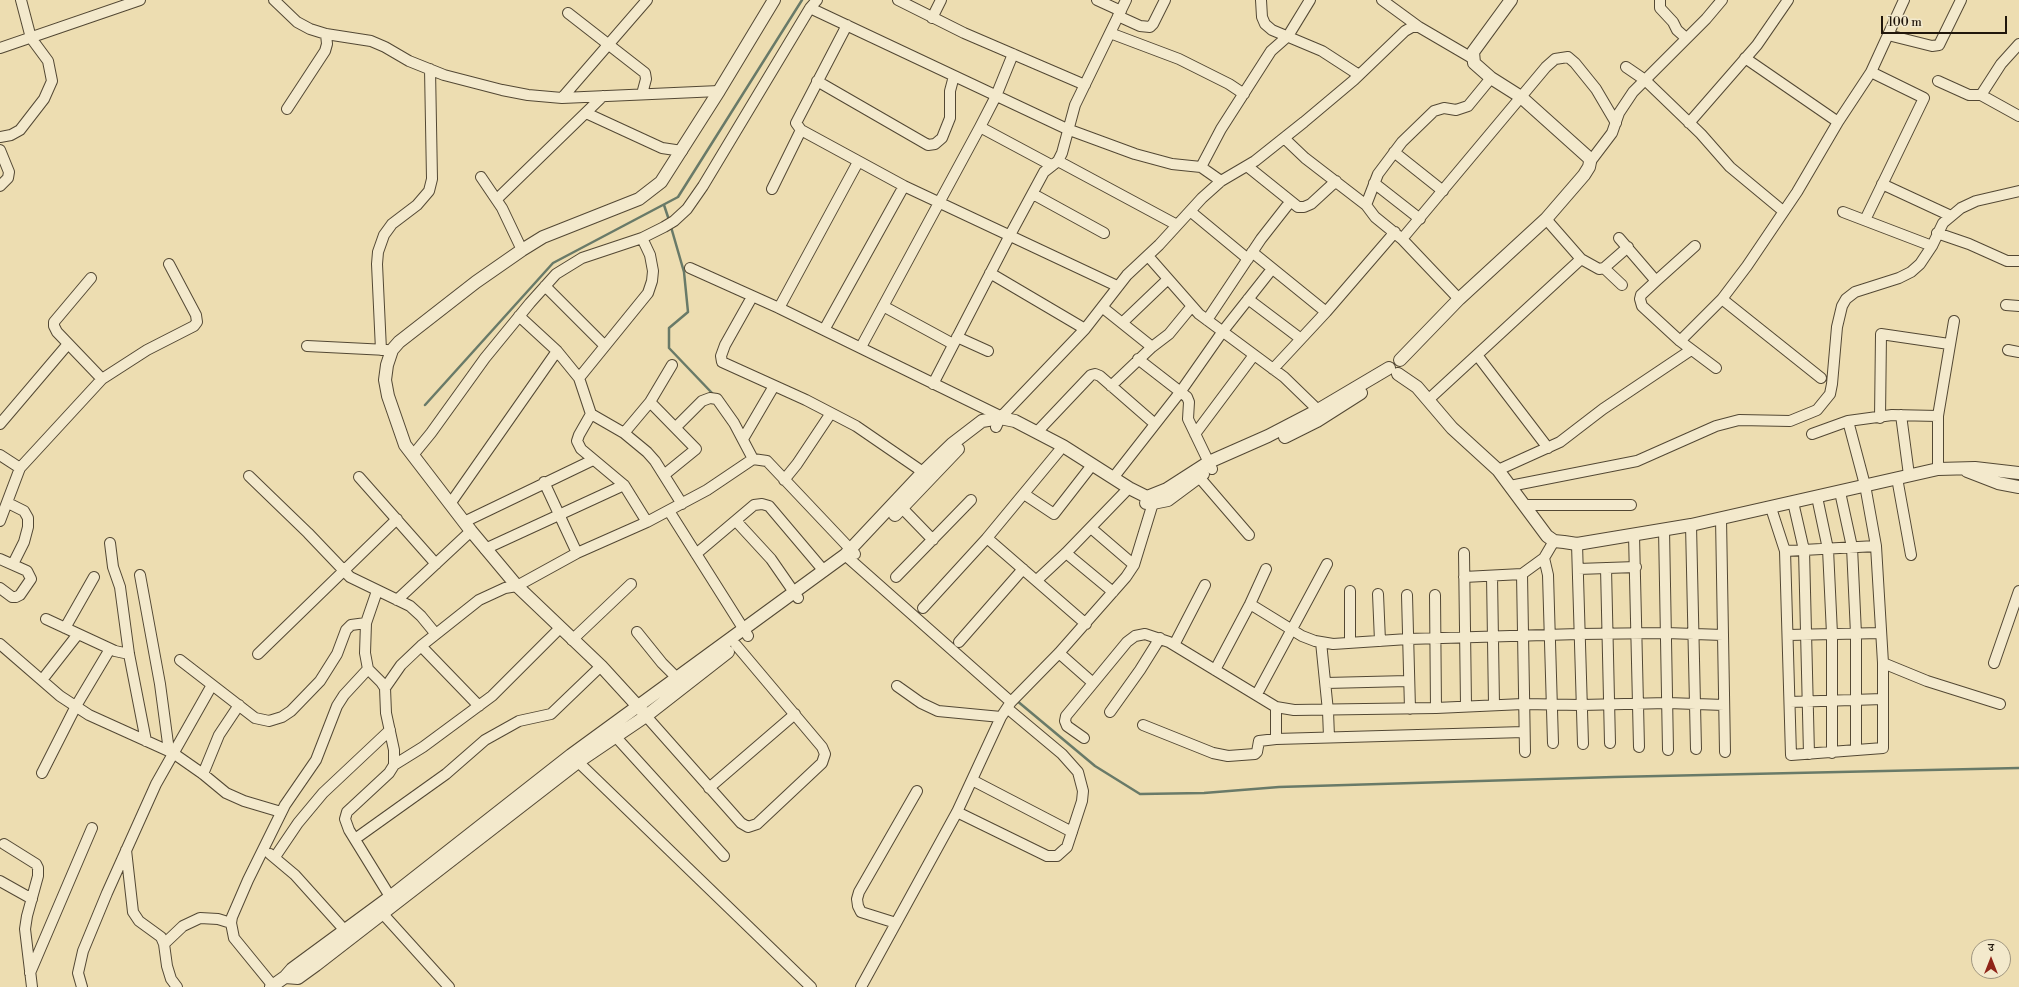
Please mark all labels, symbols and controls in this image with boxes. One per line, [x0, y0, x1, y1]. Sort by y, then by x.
scale bar [1883, 8, 2009, 34]
text: 100 m [1888, 15, 1922, 30]
north arrow [1971, 939, 2011, 979]
text: उ [1988, 941, 1994, 955]

